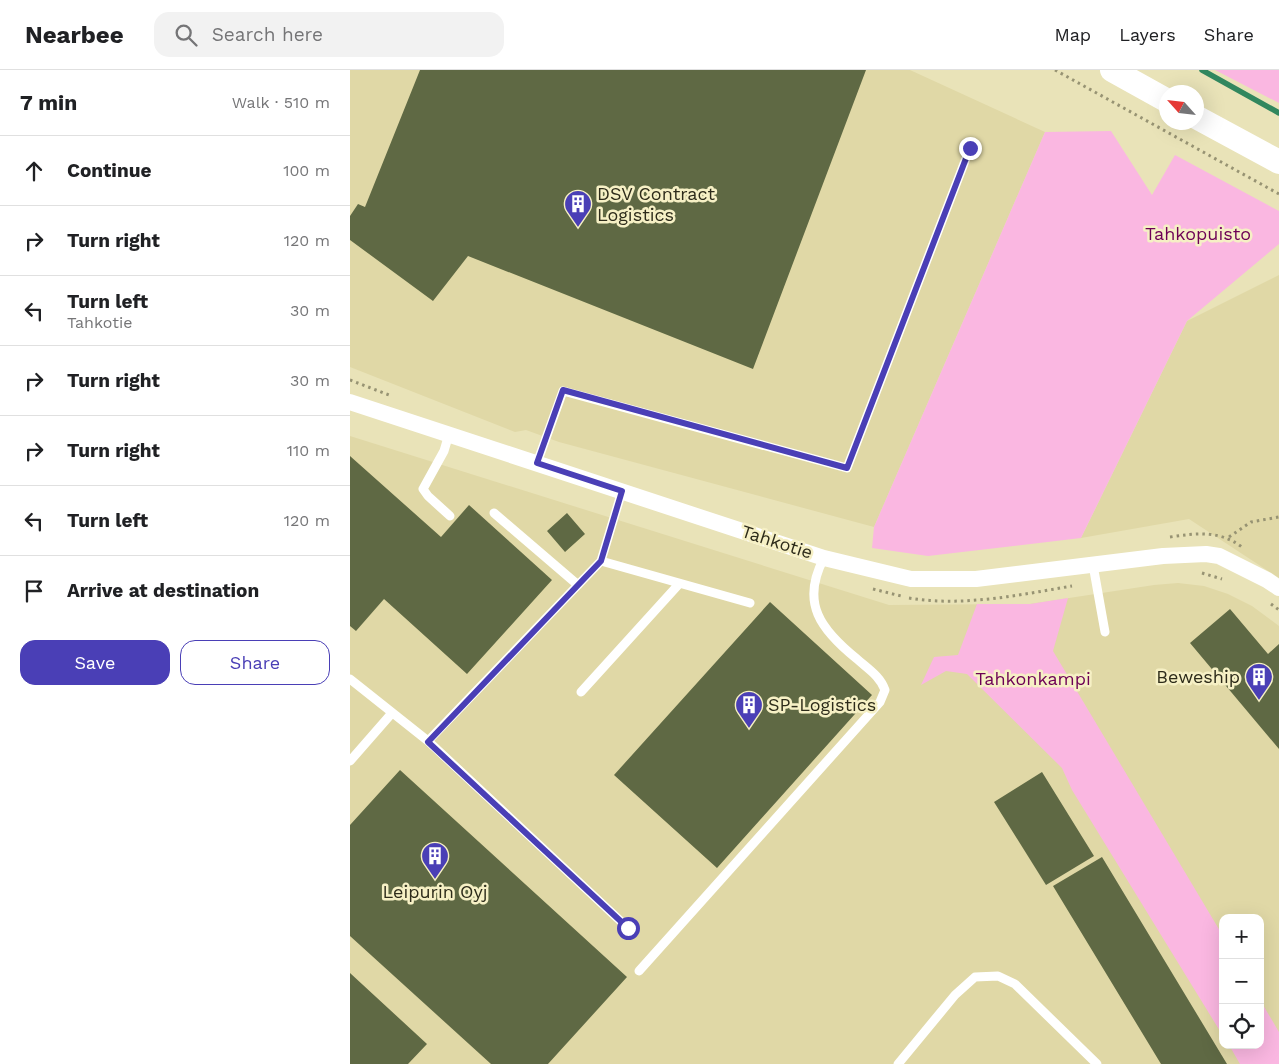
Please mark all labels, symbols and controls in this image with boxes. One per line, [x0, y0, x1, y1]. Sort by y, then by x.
search box [154, 12, 504, 57]
text: Nearbee [25, 21, 124, 49]
icon: search [172, 21, 200, 49]
text: Search here [212, 23, 323, 46]
text: Map [1054, 24, 1091, 45]
text: Layers [1119, 24, 1176, 45]
text: Share [1204, 24, 1254, 45]
north arrow [1159, 85, 1204, 130]
text: 7 min [20, 90, 77, 115]
text: Walk · 510 m [232, 93, 330, 112]
route end [959, 137, 982, 160]
icon: ahead [20, 157, 48, 185]
text: Continue [67, 159, 151, 182]
text: 100 m [283, 161, 330, 180]
place label: DSV Contract Logistics [597, 183, 716, 225]
building icon: DSV Contract Logistics [563, 189, 593, 228]
park label: Tahkopuisto [1145, 223, 1251, 244]
icon: right [20, 227, 48, 255]
text: Turn right [67, 229, 160, 252]
text: 120 m [284, 231, 330, 250]
text: Turn left [67, 290, 148, 313]
icon: left [20, 297, 48, 325]
text: 30 m [290, 301, 330, 320]
text: Tahkotie [67, 313, 132, 332]
icon: right [20, 367, 48, 395]
text: Turn right [67, 369, 160, 392]
text: 30 m [290, 371, 330, 390]
icon: right [20, 437, 48, 465]
text: Turn right [67, 439, 160, 462]
text: 110 m [287, 441, 330, 460]
icon: left [20, 507, 48, 535]
text: Turn left [67, 509, 148, 532]
text: 120 m [284, 511, 330, 530]
street label: Tahkotie [739, 520, 815, 563]
icon: arrive [20, 577, 48, 605]
text: Arrive at destination [67, 579, 259, 602]
button: Save [20, 640, 170, 685]
button: Share [180, 640, 330, 685]
building icon: Beweship [1244, 662, 1274, 701]
place label: Beweship [1156, 666, 1240, 687]
park label: Tahkonkampi [975, 668, 1091, 689]
building icon: SP-Logistics [734, 690, 764, 729]
place label: SP-Logistics [768, 694, 876, 715]
building icon: Leipurin Oyj [420, 841, 450, 880]
place label: Leipurin Oyj [383, 881, 487, 902]
map controls [1219, 914, 1264, 1049]
button: + [1219, 914, 1264, 959]
route start [617, 917, 640, 940]
button: − [1219, 959, 1264, 1004]
button: locate [1219, 1004, 1264, 1049]

